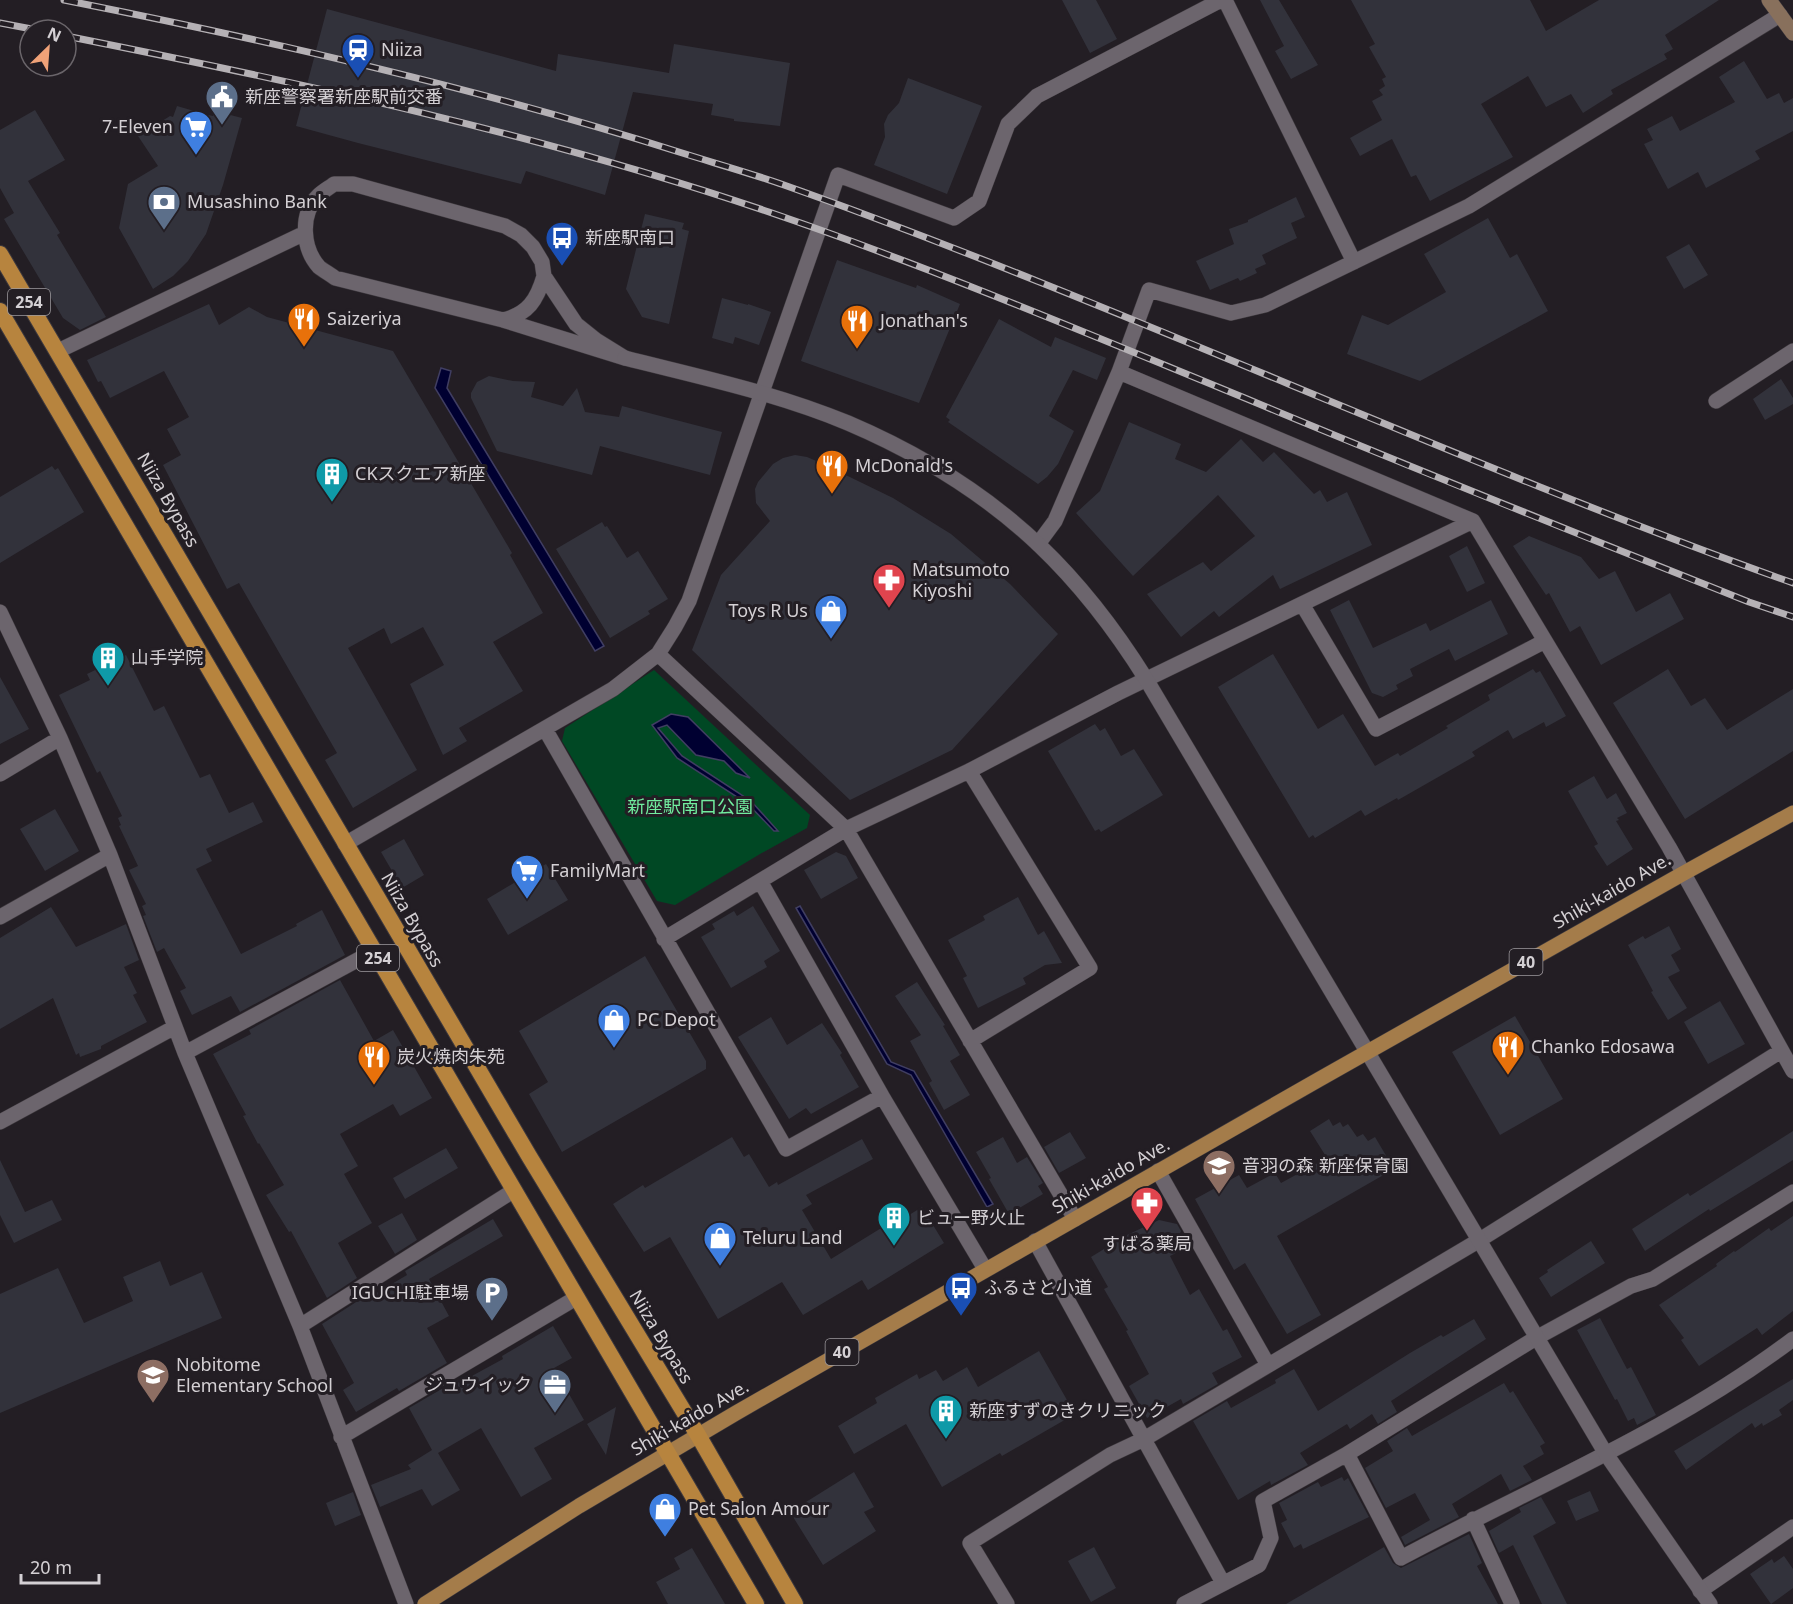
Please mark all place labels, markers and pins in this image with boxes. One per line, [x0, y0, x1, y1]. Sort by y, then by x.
station icon: Niiza [340, 32, 376, 79]
place label: Niiza [381, 37, 423, 61]
public building icon: 新座警察署新座駅前交番 [204, 79, 240, 126]
place label: 新座警察署新座駅前交番 [245, 84, 443, 108]
supermarket icon: 7-Eleven [178, 109, 214, 156]
place label: 7-Eleven [102, 114, 173, 138]
bank icon: Musashino Bank [146, 184, 182, 231]
place label: Musashino Bank [187, 189, 327, 213]
bus stop icon: 新座駅南口 [544, 220, 580, 267]
place label: 新座駅南口 [585, 225, 675, 249]
restaurant icon: Saizeriya [286, 301, 322, 348]
restaurant icon: Jonathan's [839, 303, 875, 350]
place label: Saizeriya [327, 306, 402, 330]
place label: Jonathan's [878, 308, 968, 332]
restaurant icon: McDonald's [814, 448, 850, 495]
place label: McDonald's [855, 453, 953, 477]
building icon: CKスクエア新座 [314, 456, 350, 503]
place label: CKスクエア新座 [355, 461, 486, 485]
place label: Matsumoto Kiyoshi [912, 557, 1010, 602]
pharmacy icon: Matsumoto Kiyoshi [871, 562, 907, 609]
shop icon: Toys R Us [813, 593, 849, 640]
place label: Toys R Us [729, 598, 808, 622]
building icon: 山手学院 [90, 640, 126, 687]
place label: 山手学院 [131, 645, 203, 669]
supermarket icon: FamilyMart [509, 853, 545, 900]
place label: FamilyMart [550, 858, 646, 882]
shop icon: PC Depot [596, 1002, 632, 1049]
place label: PC Depot [637, 1007, 716, 1031]
restaurant icon: Chanko Edosawa [1490, 1029, 1526, 1076]
place label: Chanko Edosawa [1531, 1034, 1675, 1058]
restaurant icon: 炭火焼肉朱苑 [356, 1039, 392, 1086]
place label: 炭火焼肉朱苑 [397, 1044, 505, 1068]
school or university icon: 音羽の森 新座保育園 [1201, 1148, 1237, 1195]
place label: 音羽の森 新座保育園 [1242, 1153, 1409, 1177]
pharmacy icon: すばる薬局 [1129, 1185, 1165, 1232]
building icon: ビュー野火止 [876, 1200, 912, 1247]
place label: ビュー野火止 [917, 1205, 1025, 1229]
shop icon: Teluru Land [702, 1220, 738, 1267]
place label: Teluru Land [743, 1225, 843, 1249]
place label: すばる薬局 [1102, 1231, 1192, 1255]
bus stop icon: ふるさと小道 [943, 1270, 979, 1317]
parking icon: IGUCHI駐車場 [474, 1275, 510, 1322]
place label: ふるさと小道 [984, 1275, 1092, 1299]
place label: IGUCHI駐車場 [352, 1280, 469, 1304]
place label: Nobitome Elementary School [176, 1352, 333, 1397]
school or university icon: Nobitome Elementary School [135, 1357, 171, 1404]
office icon: ジュウイック [537, 1367, 573, 1414]
place label: ジュウイック [425, 1372, 532, 1396]
building icon: 新座すずのきクリニック [928, 1393, 964, 1440]
place label: 新座すずのきクリニック [969, 1398, 1166, 1422]
shop icon: Pet Salon Amour [647, 1491, 683, 1538]
place label: Pet Salon Amour [688, 1496, 830, 1520]

